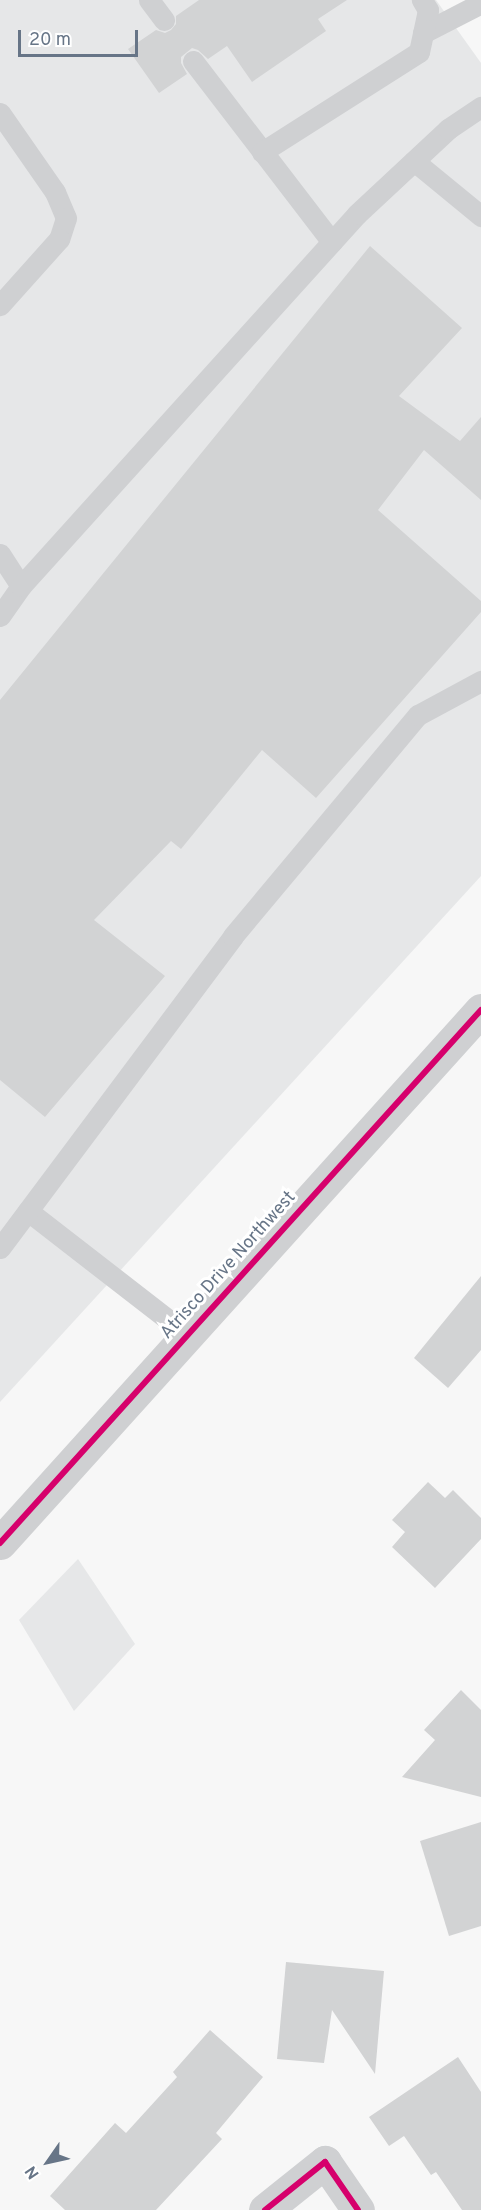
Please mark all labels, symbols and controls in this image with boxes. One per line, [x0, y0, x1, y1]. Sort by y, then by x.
scale bar [21, 18, 141, 56]
text: 20 m [29, 29, 71, 52]
street label: Atrisco Drive Northwest [157, 1188, 301, 1344]
north arrow [18, 2132, 78, 2192]
text: N [22, 2162, 45, 2182]

